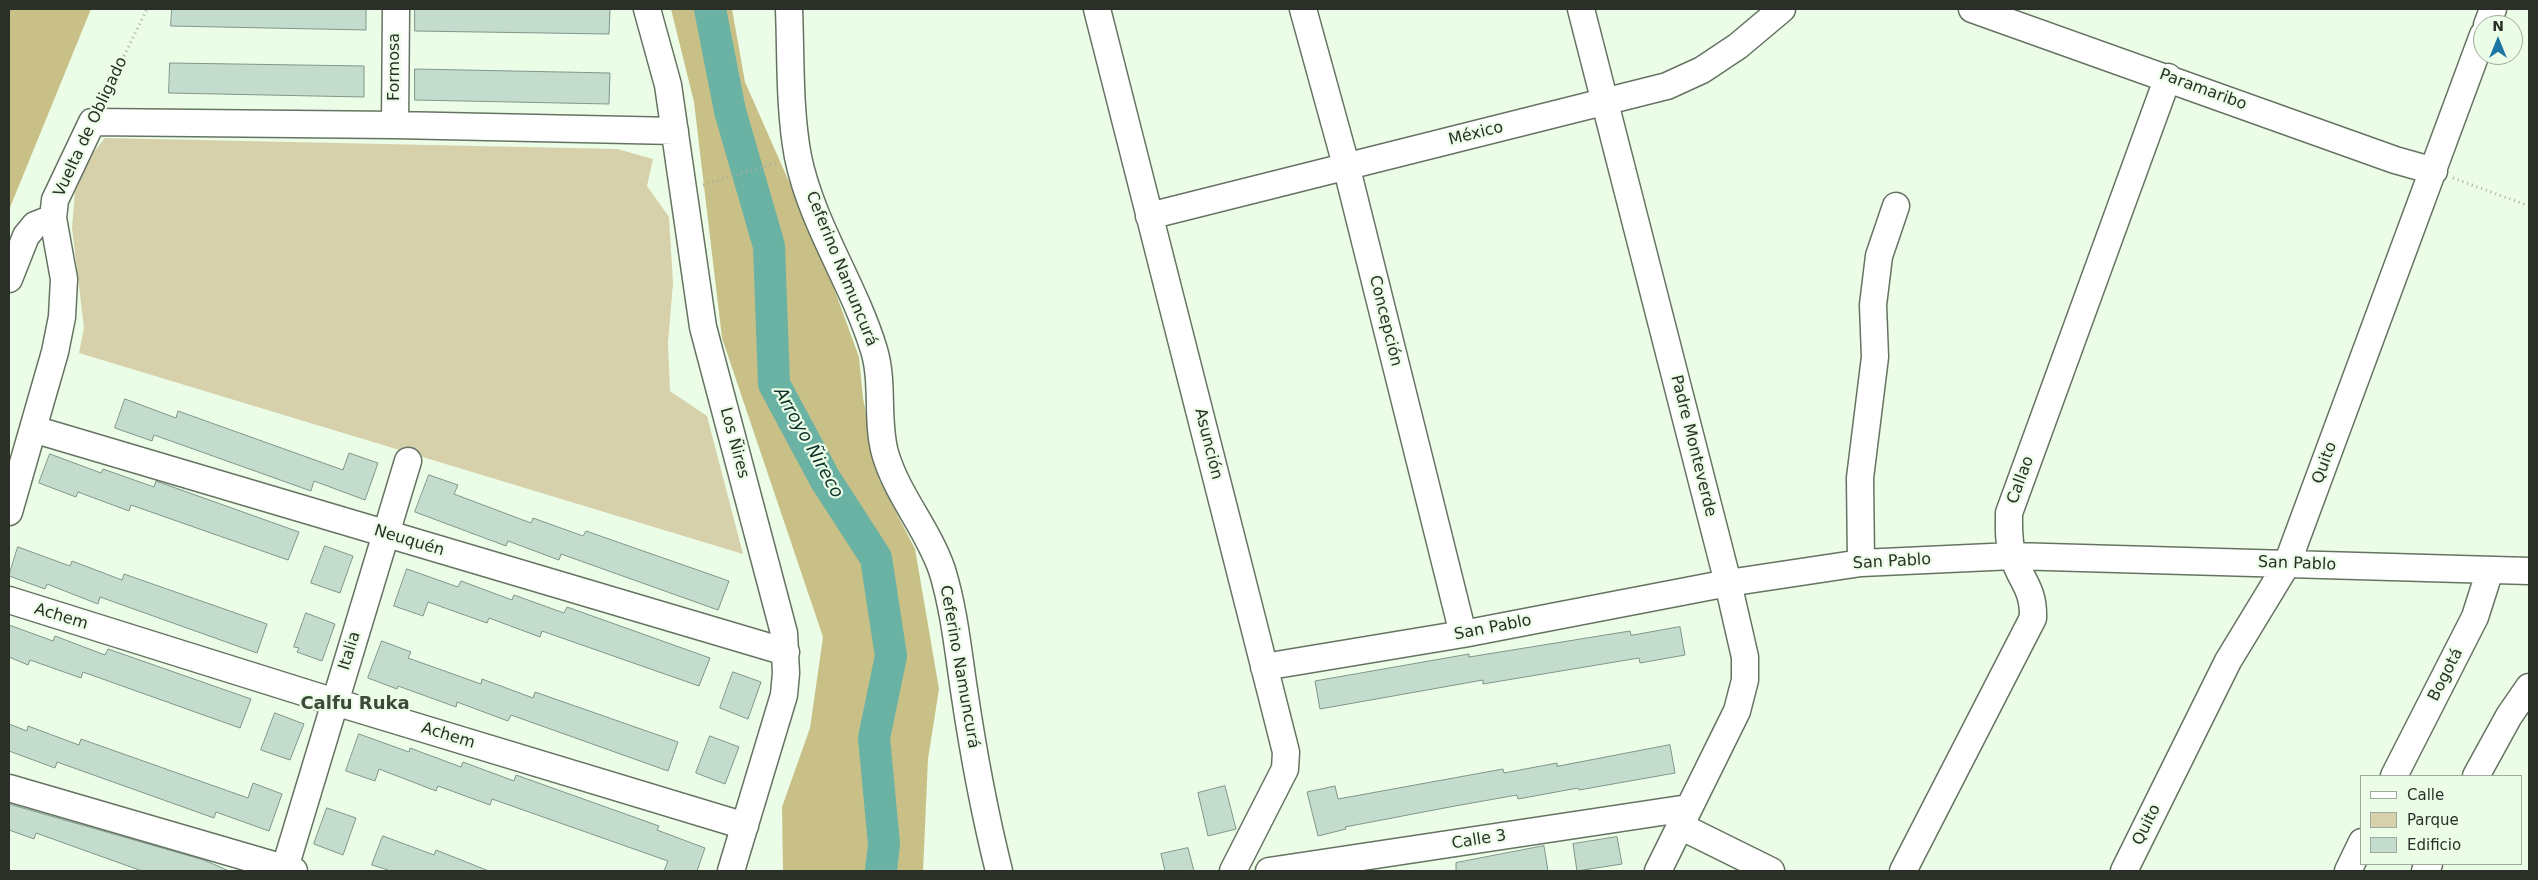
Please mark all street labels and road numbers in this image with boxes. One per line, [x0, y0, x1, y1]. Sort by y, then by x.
street label: Formosa [385, 33, 405, 101]
street label: Vuelta de Obligado [50, 54, 132, 200]
street label: Paramaribo [2157, 65, 2249, 115]
street label: México [1447, 118, 1505, 150]
street label: Ceferino Namuncurá [801, 189, 881, 349]
street label: Concepción [1364, 274, 1406, 368]
street label: Padre Monteverde [1666, 373, 1720, 519]
street label: Los Ñires [715, 405, 753, 481]
street label: Asunción [1190, 406, 1226, 482]
street label: Quito [2309, 439, 2341, 487]
street label: Callao [2004, 453, 2038, 507]
street label: Neuquén [372, 521, 446, 561]
street label: San Pablo [1852, 550, 1932, 574]
street label: San Pablo [2258, 553, 2336, 575]
street label: Ceferino Namuncurá [935, 584, 983, 750]
street label: Achem [32, 600, 90, 634]
street label: San Pablo [1453, 611, 1533, 645]
street label: Italia [335, 629, 365, 673]
street label: Bogotá [2425, 645, 2467, 705]
street label: Achem [419, 719, 477, 753]
street label: Quito [2129, 801, 2165, 849]
street label: Calle 3 [1450, 826, 1508, 854]

